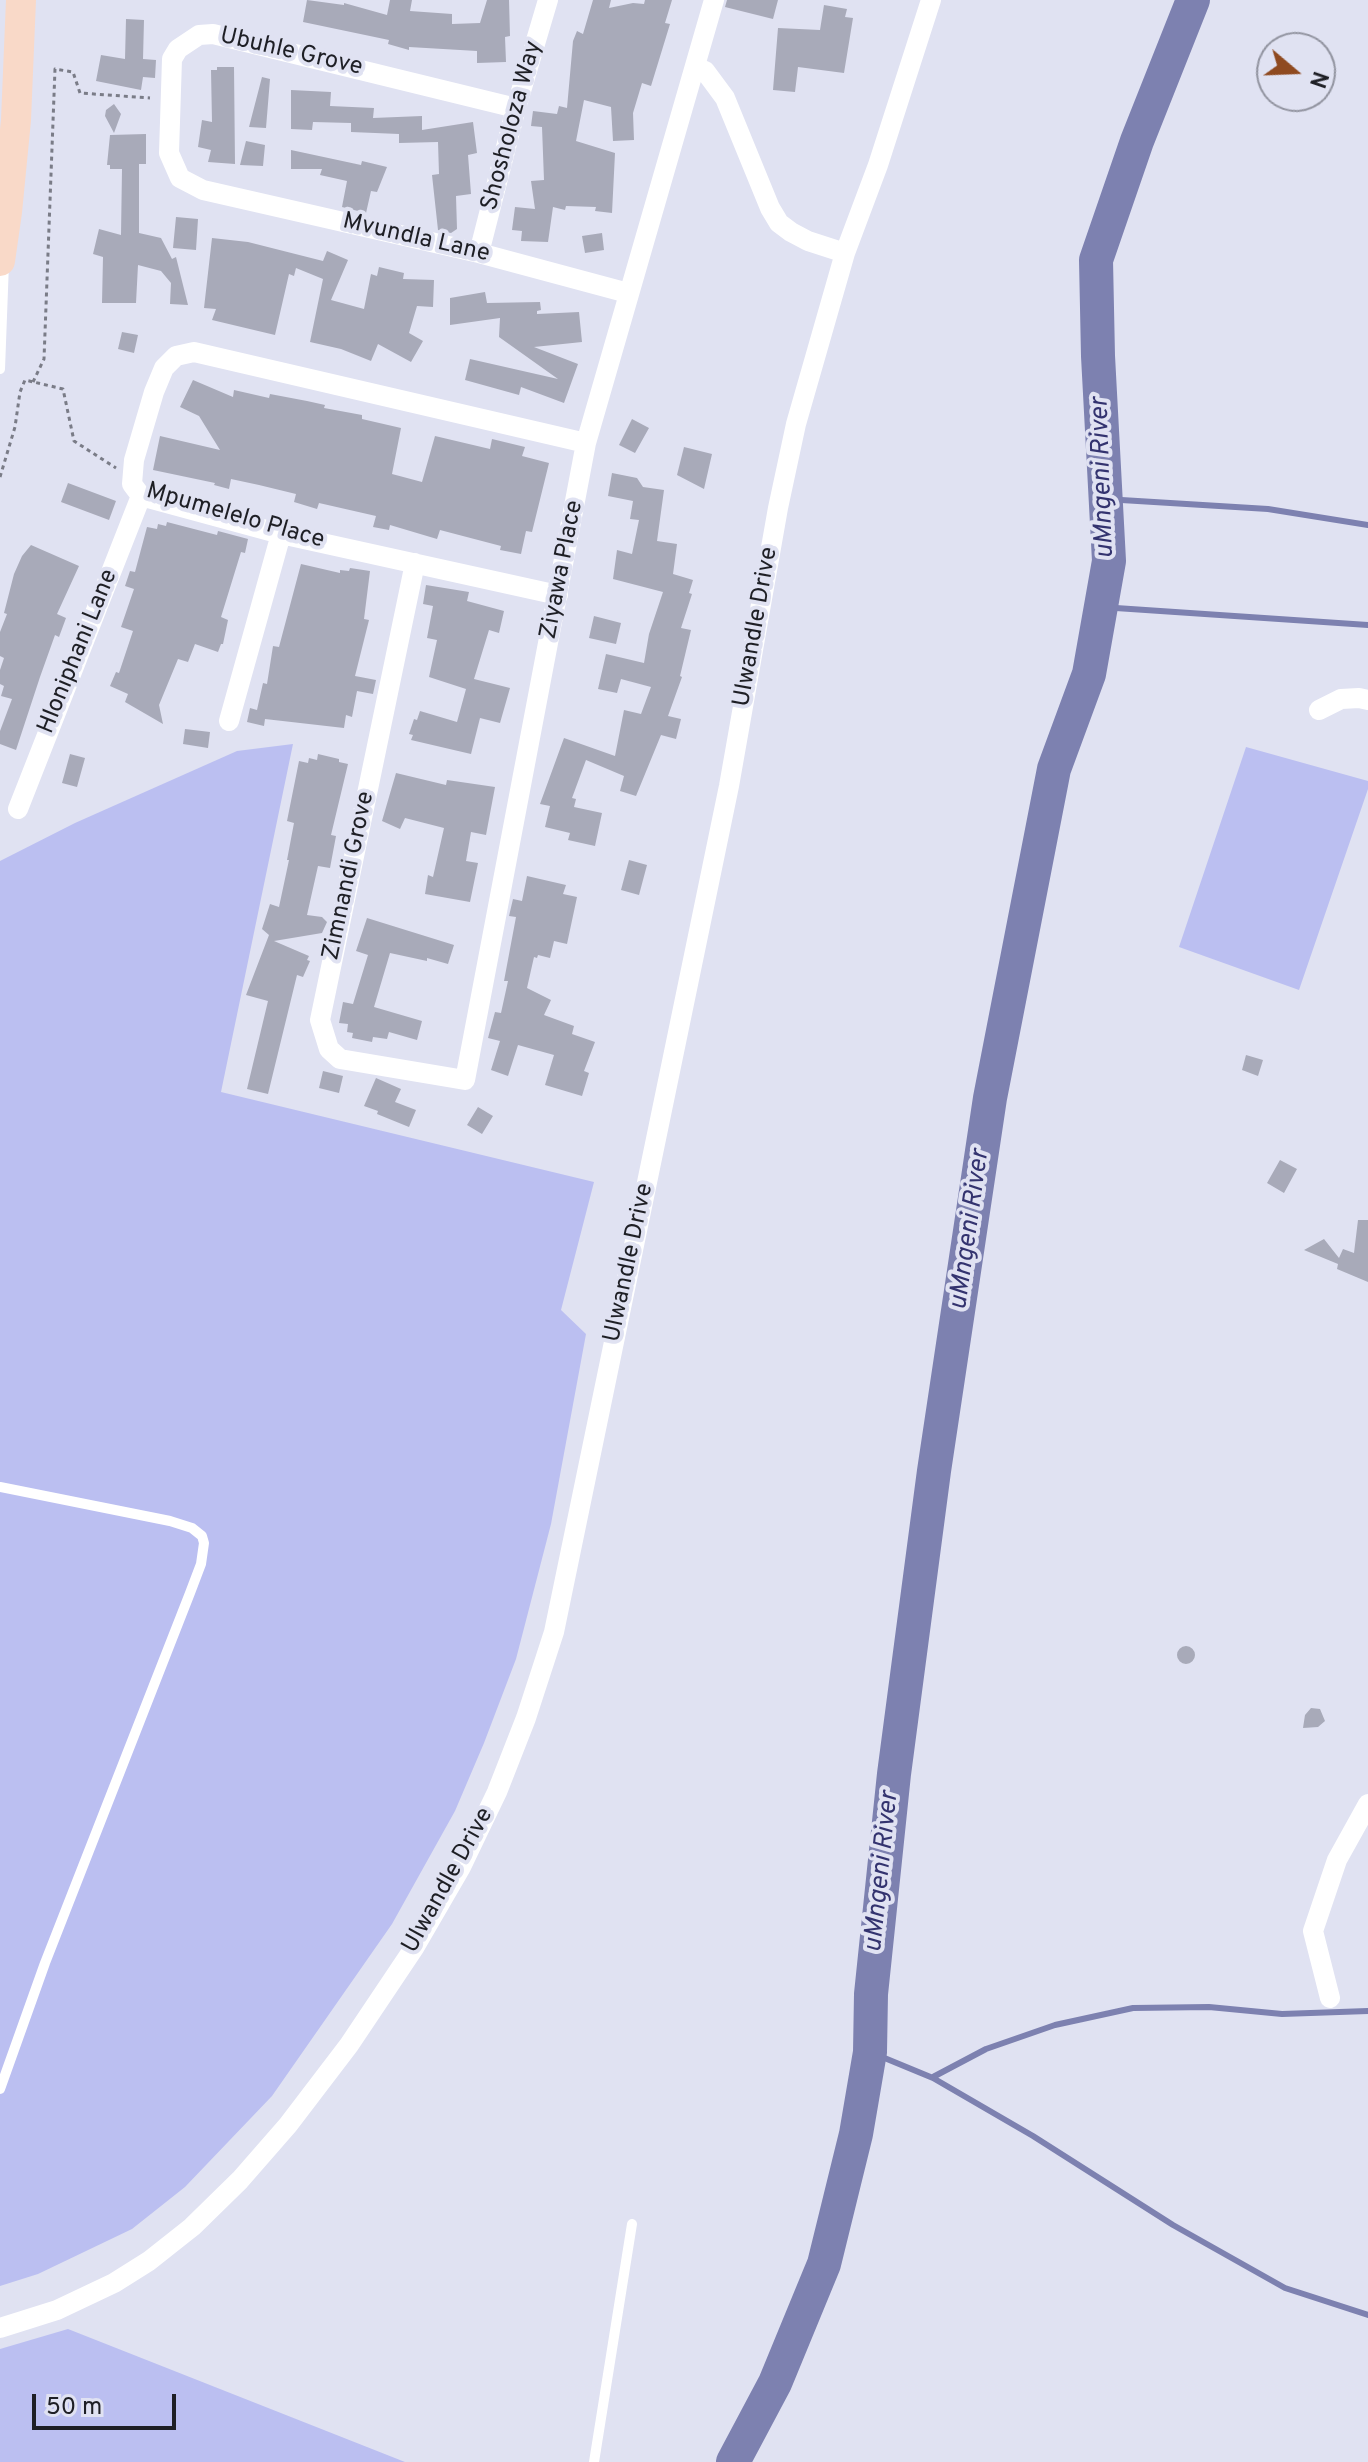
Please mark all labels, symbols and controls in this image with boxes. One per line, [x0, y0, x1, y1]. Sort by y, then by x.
street label: Ubuhle Grove [217, 23, 365, 83]
north arrow [1256, 32, 1336, 112]
street label: Shosholoza Way [476, 38, 550, 214]
text: N [1302, 67, 1333, 91]
street label: Mvundla Lane [340, 208, 492, 270]
water label: uMngeni River [1086, 397, 1122, 559]
street label: Mpumelelo Place [143, 478, 327, 556]
street label: Ziyawa Place [535, 498, 591, 642]
street label: Ulwandle Drive [729, 545, 785, 709]
street label: Hloniphani Lane [33, 566, 125, 738]
street label: Zimnandi Grove [318, 789, 382, 963]
water label: uMngeni River [944, 1148, 998, 1312]
street label: Ulwandle Drive [599, 1181, 661, 1345]
water label: uMngeni River [859, 1790, 907, 1954]
street label: Ulwandle Drive [397, 1803, 501, 1959]
scale bar [36, 2378, 180, 2428]
text: 50 m [46, 2393, 102, 2423]

